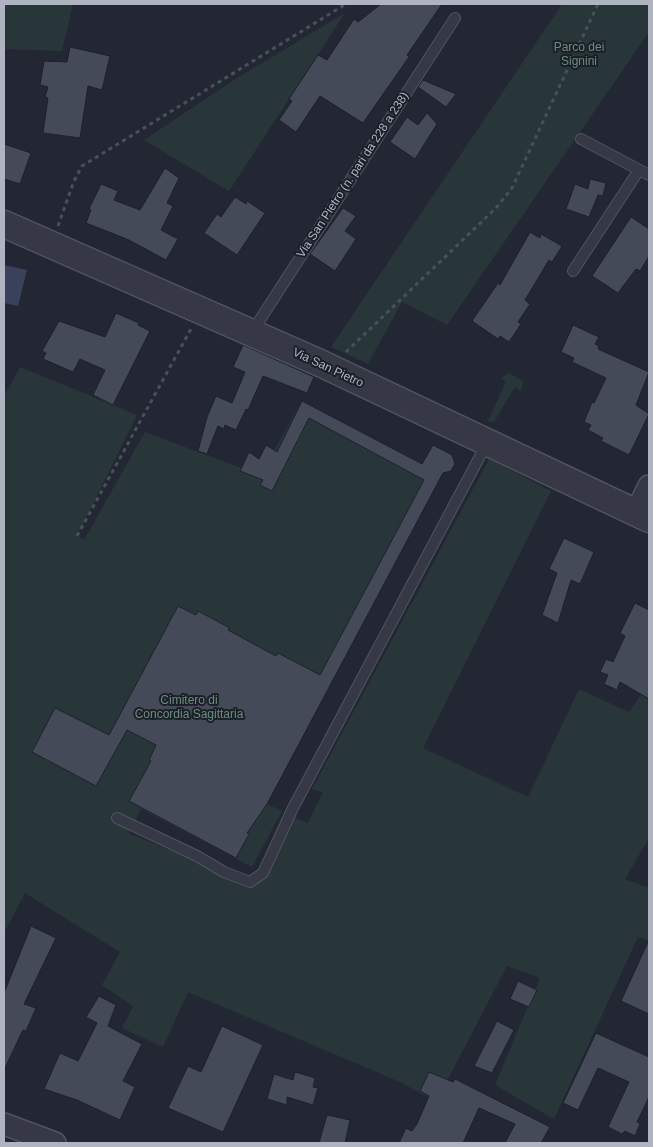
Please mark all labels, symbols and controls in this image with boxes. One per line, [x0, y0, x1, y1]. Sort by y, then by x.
park label: Parco dei Signini [554, 41, 604, 69]
street label: Via San Pietro (n. pari da 228 a 238) [294, 89, 412, 261]
street label: Via San Pietro [290, 345, 366, 391]
park label: Cimitero di Concordia Sagittaria [135, 694, 243, 722]

